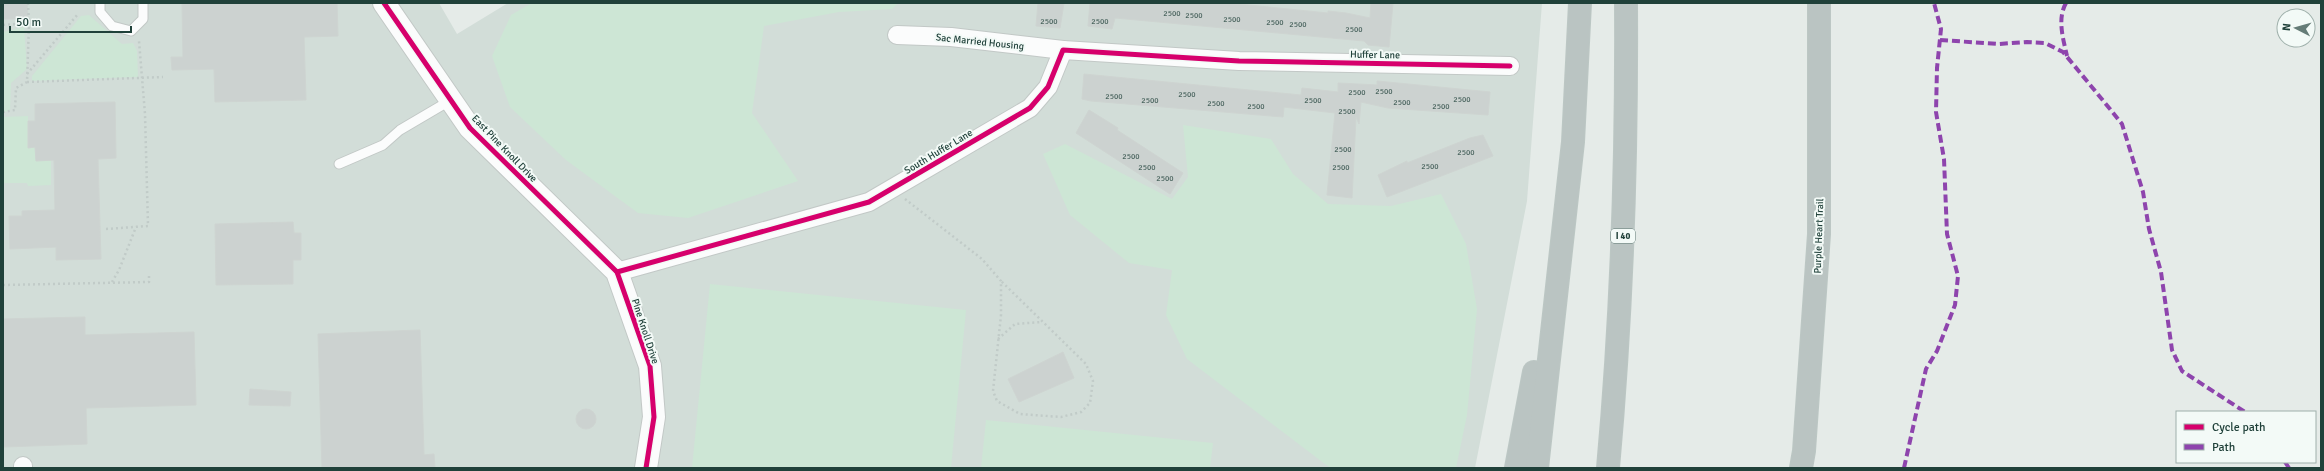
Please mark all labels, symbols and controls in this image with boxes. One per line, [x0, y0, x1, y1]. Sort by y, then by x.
scale bar [10, 8, 131, 34]
house number: 2500 [1163, 8, 1181, 18]
north arrow [2276, 8, 2316, 48]
house number: 2500 [1185, 10, 1203, 20]
house number: 2500 [1223, 14, 1241, 24]
text: 50 m [16, 15, 41, 30]
house number: 2500 [1040, 16, 1058, 26]
house number: 2500 [1091, 16, 1109, 26]
house number: 2500 [1266, 17, 1284, 27]
house number: 2500 [1289, 19, 1307, 29]
text: N [2280, 23, 2293, 31]
house number: 2500 [1345, 24, 1363, 34]
street label: Sac Married Housing [935, 31, 1025, 53]
street label: Huffer Lane [1350, 49, 1400, 61]
house number: 2500 [1375, 86, 1393, 96]
house number: 2500 [1348, 87, 1366, 97]
house number: 2500 [1178, 89, 1196, 99]
house number: 2500 [1105, 91, 1123, 101]
house number: 2500 [1453, 94, 1471, 104]
house number: 2500 [1141, 95, 1159, 105]
house number: 2500 [1304, 95, 1322, 105]
house number: 2500 [1393, 97, 1411, 107]
house number: 2500 [1207, 98, 1225, 108]
house number: 2500 [1247, 101, 1265, 111]
house number: 2500 [1432, 101, 1450, 111]
house number: 2500 [1338, 106, 1356, 116]
street label: East Pine Knoll Drive [469, 113, 539, 185]
street label: South Huffer Lane [902, 127, 975, 177]
house number: 2500 [1334, 144, 1352, 154]
house number: 2500 [1457, 147, 1475, 157]
house number: 2500 [1122, 151, 1140, 161]
house number: 2500 [1421, 161, 1439, 171]
house number: 2500 [1138, 162, 1156, 172]
house number: 2500 [1332, 162, 1350, 172]
house number: 2500 [1156, 173, 1174, 183]
street label: Purple Heart Trail [1812, 198, 1826, 274]
road number: I 40 [1611, 229, 1635, 243]
street label: Pine Knoll Drive [629, 297, 661, 365]
legend [2176, 411, 2316, 463]
text: Cycle path [2212, 420, 2265, 435]
text: Path [2212, 440, 2235, 455]

